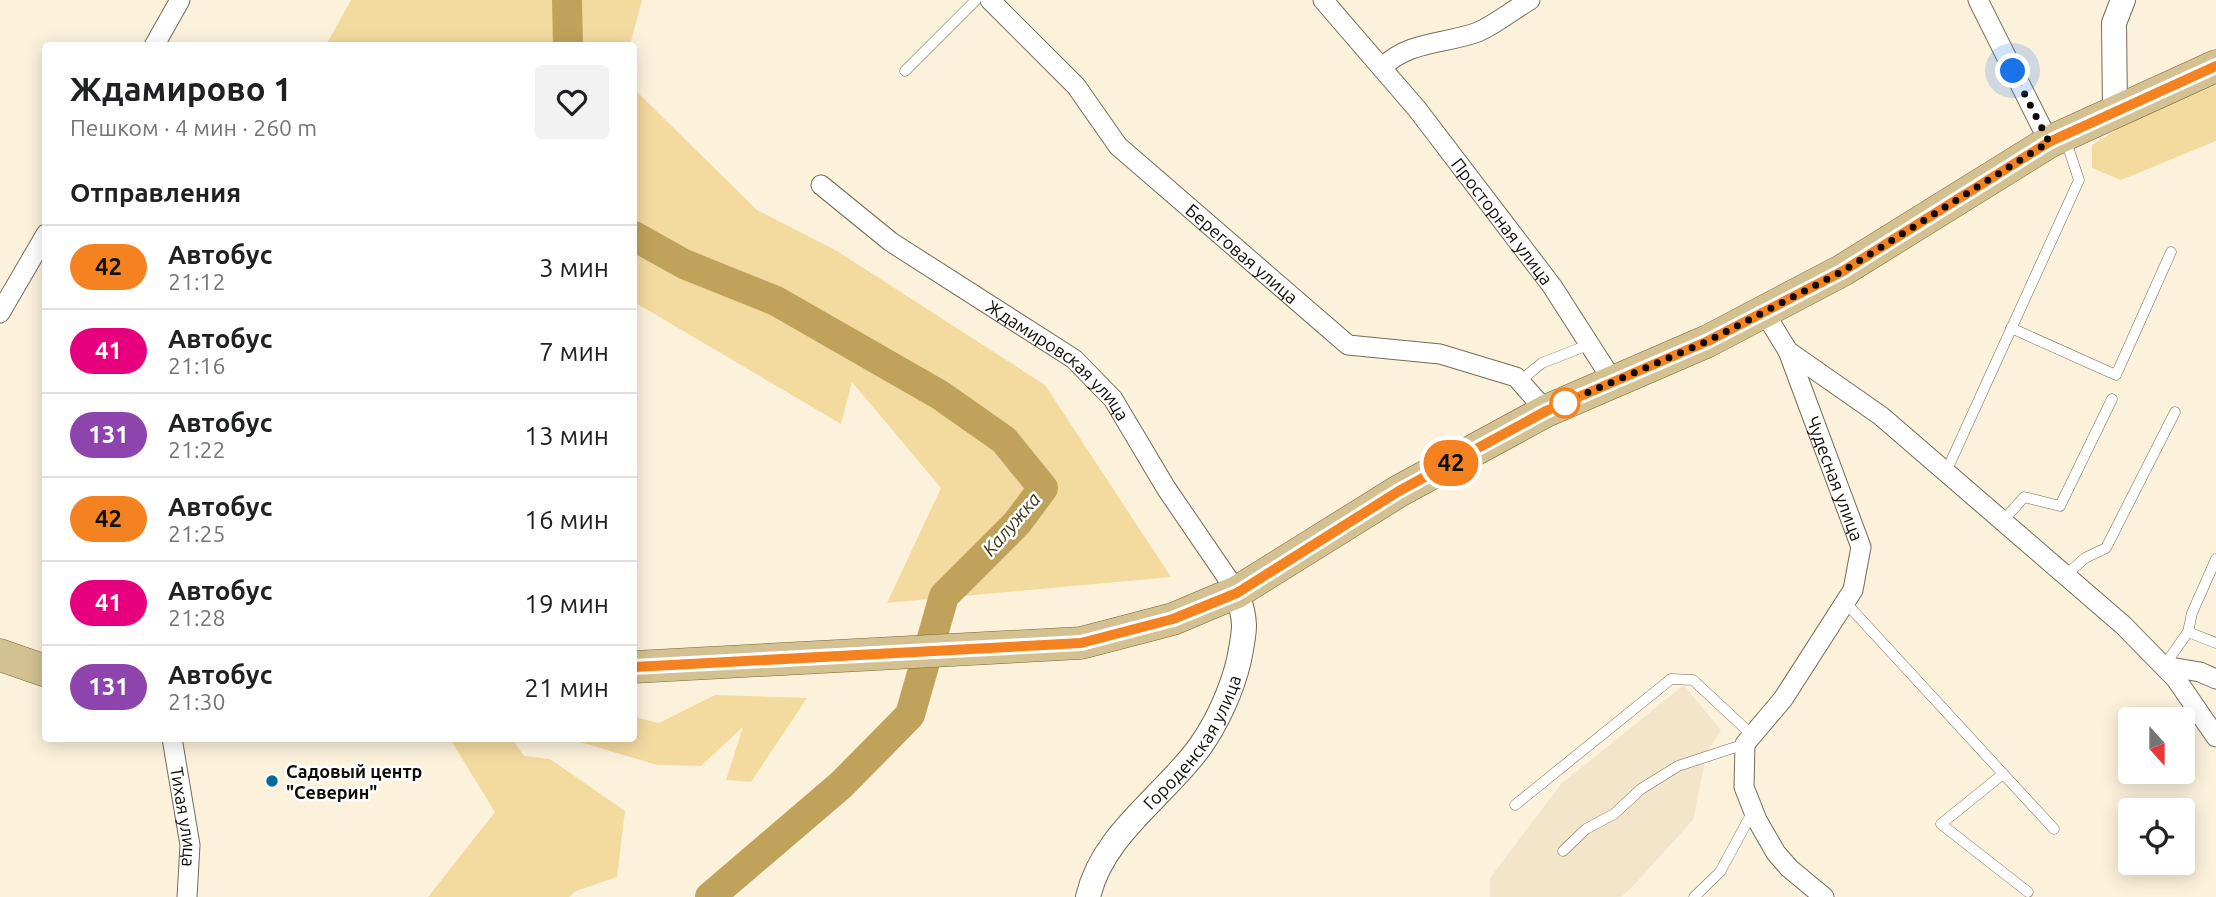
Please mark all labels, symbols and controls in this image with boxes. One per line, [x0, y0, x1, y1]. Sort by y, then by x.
your location [1995, 53, 2030, 88]
button: heart [535, 65, 609, 139]
text: Ждамирово 1 [70, 70, 292, 107]
text: Пешком · 4 мин · 260 m [70, 115, 317, 140]
street label: Просторная улица [1448, 154, 1557, 288]
text: Отправления [70, 178, 241, 207]
street label: Береговая улица [1182, 200, 1302, 307]
text: Автобус [168, 240, 272, 269]
text: 42 [95, 253, 122, 280]
text: 3 мин [539, 253, 609, 282]
text: 21:12 [168, 269, 226, 294]
street label: Ждамировская улица [983, 296, 1133, 424]
text: Автобус [168, 324, 272, 353]
text: 41 [95, 337, 122, 364]
text: 7 мин [539, 337, 609, 366]
text: 21:16 [168, 353, 226, 378]
unlabelled marker [1550, 388, 1580, 418]
text: Автобус [168, 408, 272, 437]
street label: Чудесная улица [1803, 413, 1868, 543]
text: 131 [88, 421, 129, 448]
text: 13 мин [524, 421, 609, 450]
text: 21:22 [168, 437, 226, 462]
line badge: 42 [1420, 440, 1482, 486]
text: 42 [1437, 449, 1465, 476]
water label: Калужка [978, 488, 1044, 560]
text: Автобус [168, 492, 272, 521]
text: 42 [95, 505, 122, 532]
text: 16 мин [524, 505, 609, 534]
text: 21:25 [168, 521, 226, 546]
text: Автобус [168, 576, 272, 605]
text: 41 [95, 589, 122, 616]
text: 19 мин [524, 589, 609, 618]
text: 21:28 [168, 605, 226, 630]
text: Автобус [168, 660, 272, 689]
street label: Городенская улица [1139, 672, 1244, 813]
text: 131 [88, 673, 129, 700]
text: 21 мин [524, 673, 609, 702]
text: 21:30 [168, 689, 226, 714]
north arrow [2118, 707, 2194, 784]
map controls [2118, 707, 2195, 875]
place label: Садовый центр "Северин" [286, 761, 422, 802]
street label: Тихая улица [167, 765, 200, 868]
marker: Садовый центр "Северин" [264, 773, 280, 789]
button: locate [2118, 798, 2195, 875]

